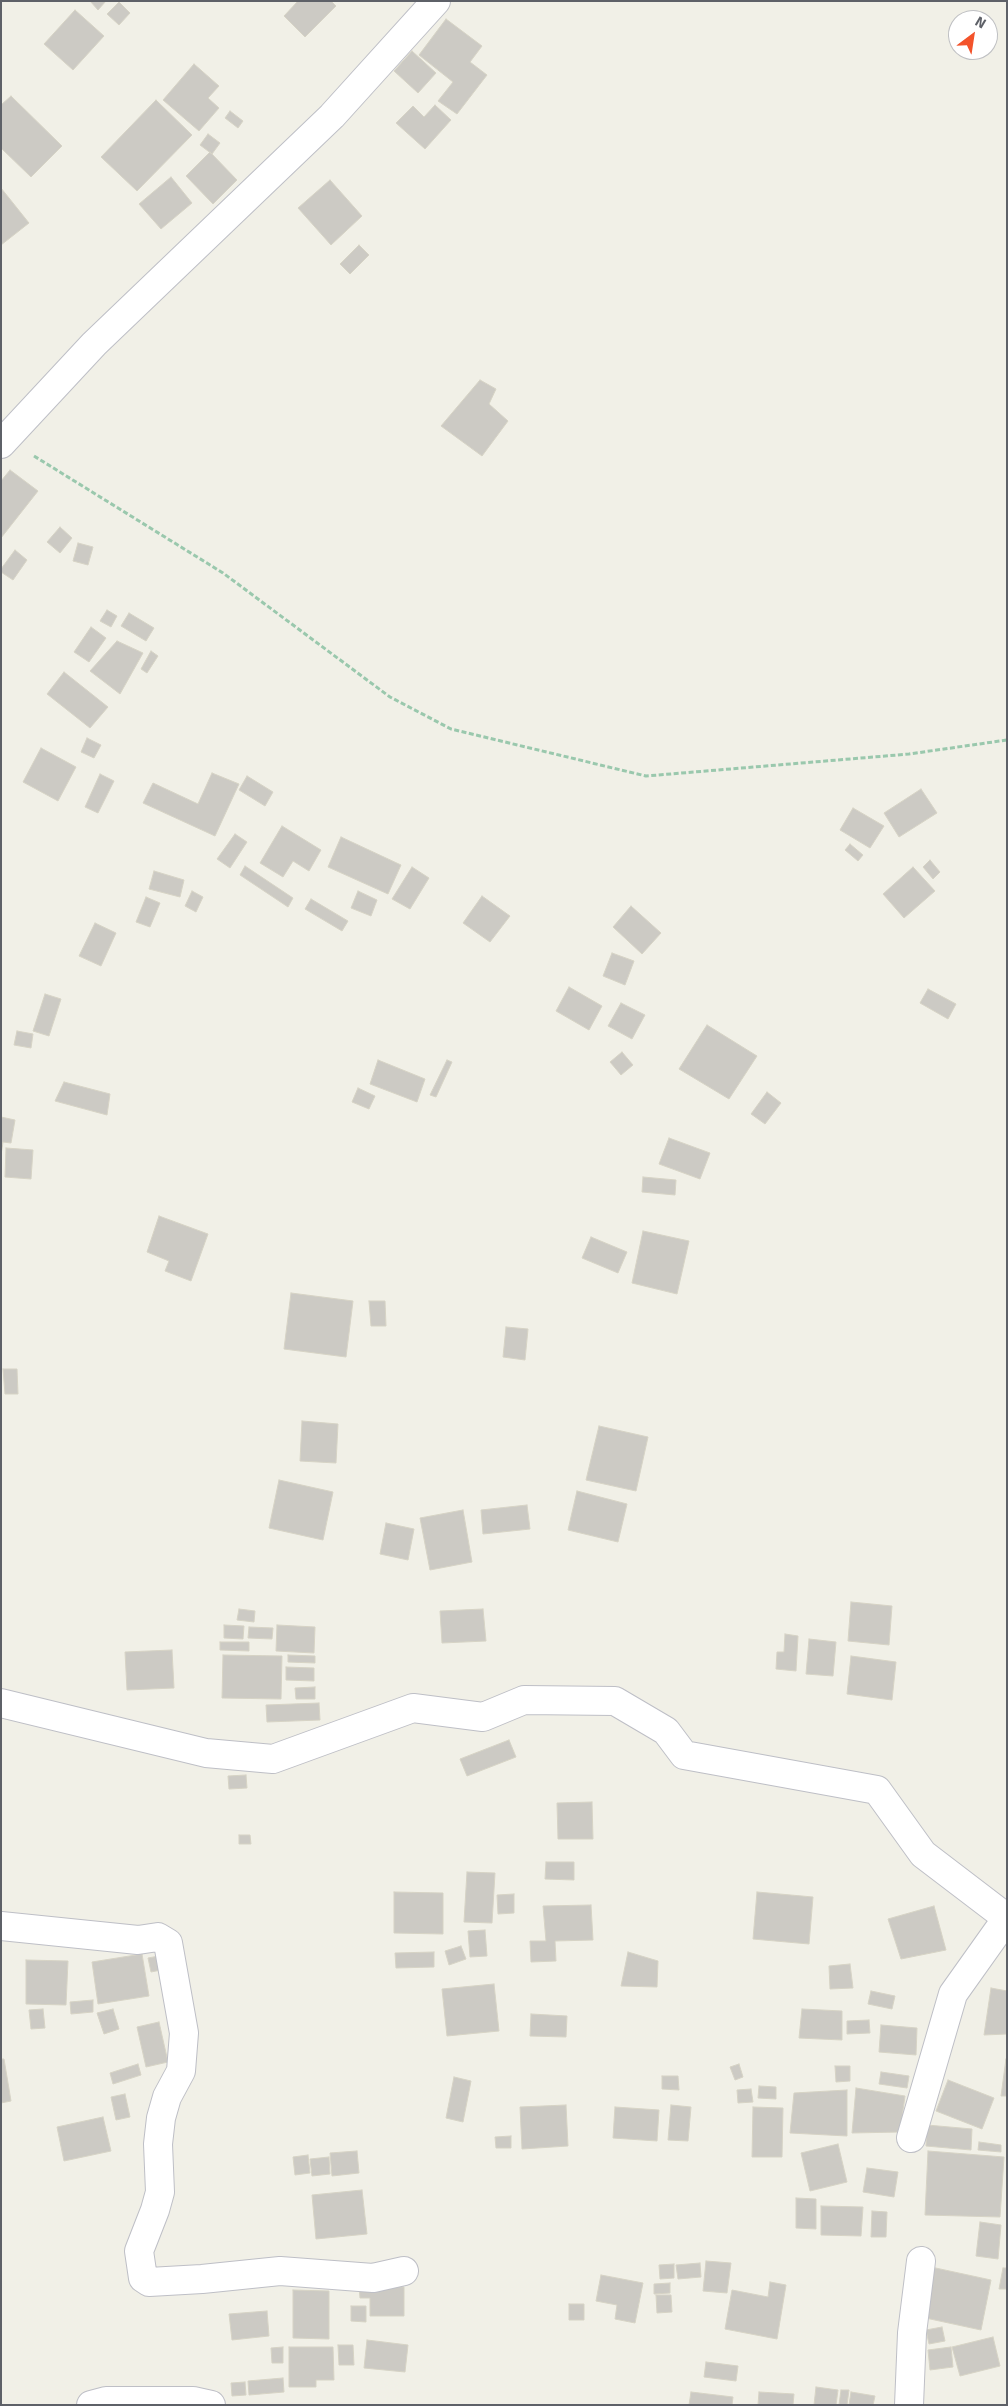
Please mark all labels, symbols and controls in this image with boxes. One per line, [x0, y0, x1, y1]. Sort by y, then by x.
north arrow [948, 10, 998, 60]
text: N [972, 13, 989, 32]

